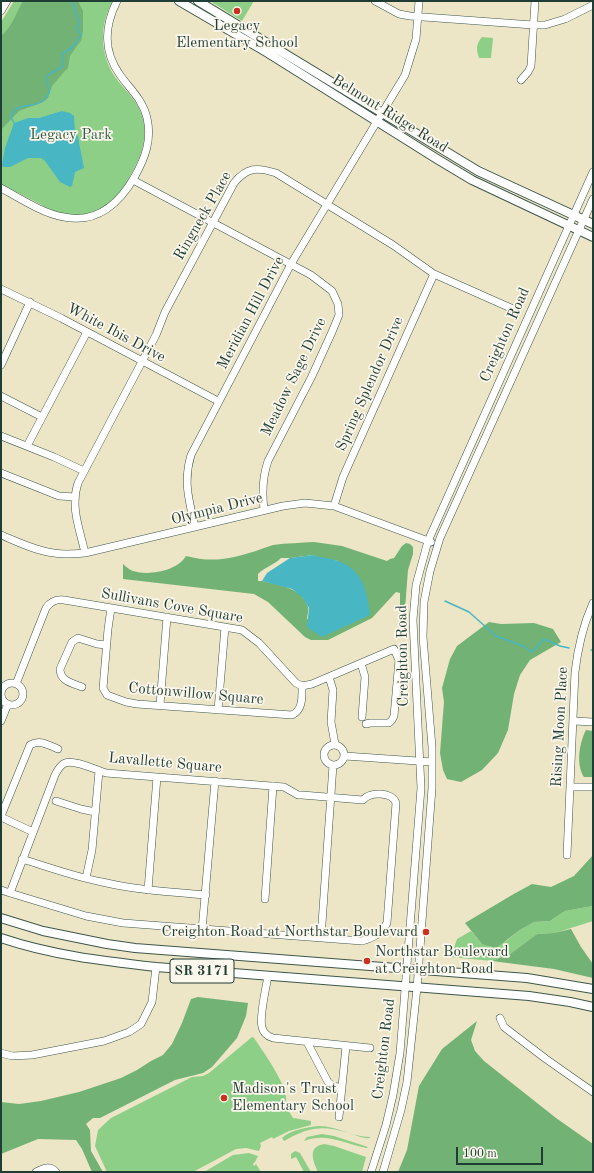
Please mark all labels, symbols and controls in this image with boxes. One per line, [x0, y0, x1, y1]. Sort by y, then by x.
marker: Legacy Elementary School [232, 6, 242, 16]
place label: Legacy Elementary School [176, 17, 298, 52]
street label: Belmont Ridge Road [329, 71, 451, 157]
park label: Legacy Park [30, 126, 112, 144]
street label: Ringneck Place [170, 168, 236, 264]
street label: Meridian Hill Drive [214, 253, 288, 373]
street label: Creighton Road [476, 285, 534, 385]
street label: White Ibis Drive [64, 299, 168, 367]
street label: Spring Splendor Drive [332, 314, 408, 454]
street label: Meadow Sage Drive [257, 315, 331, 439]
street label: Olympia Drive [169, 489, 265, 529]
street label: Sullivans Cove Square [100, 585, 244, 627]
street label: Creighton Road [393, 605, 413, 707]
street label: Rising Moon Place [548, 666, 572, 788]
street label: Cottonwillow Square [128, 679, 264, 709]
street label: Lavallette Square [108, 749, 222, 777]
place label: Creighton Road at Northstar Boulevard [161, 923, 418, 941]
marker: Creighton Road at Northstar Boulevard [421, 927, 431, 937]
place label: Northstar Boulevard at Creighton Road [375, 943, 509, 978]
marker: Northstar Boulevard at Creighton Road [362, 956, 372, 966]
road number: SR 3171 [170, 959, 234, 983]
street label: Creighton Road [369, 997, 399, 1101]
place label: Madison's Trust Elementary School [232, 1080, 354, 1115]
marker: Madison's Trust Elementary School [219, 1093, 229, 1103]
scale bar [458, 1139, 545, 1165]
text: 100 m [463, 1148, 497, 1160]

